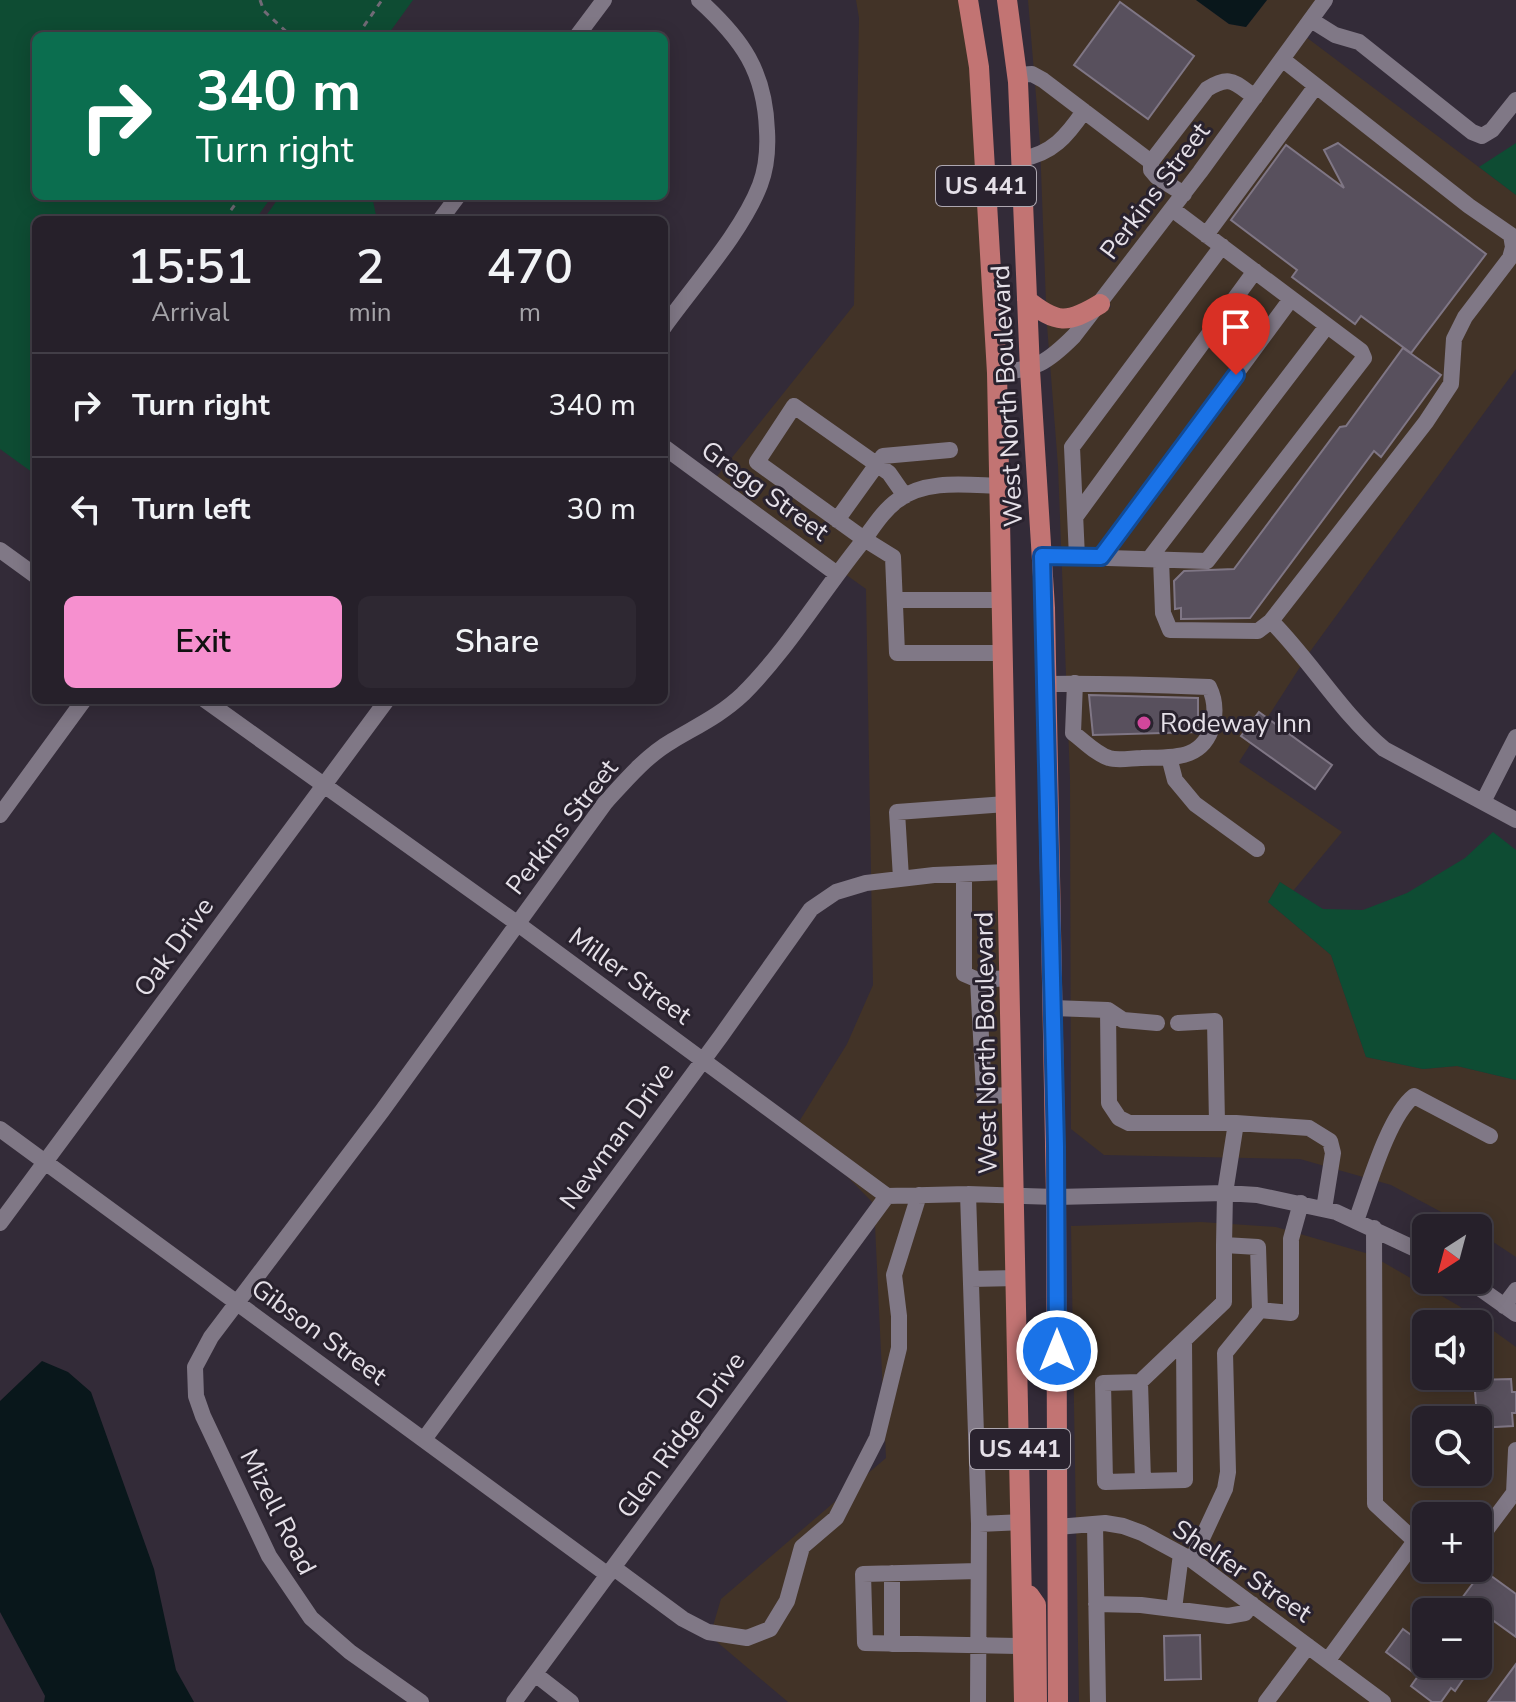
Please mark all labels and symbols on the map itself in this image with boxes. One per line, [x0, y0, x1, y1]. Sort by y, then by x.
street label: Perkins Street [1092, 115, 1219, 267]
road number: US 441 [936, 166, 1036, 206]
street label: West North Boulevard [983, 264, 1031, 528]
pin [1202, 293, 1270, 375]
street label: Gregg Street [694, 433, 837, 550]
place label: Rodeway Inn [1160, 706, 1312, 741]
marker: Rodeway Inn [1135, 714, 1153, 732]
street label: Perkins Street [498, 751, 626, 902]
street label: Oak Drive [126, 890, 222, 1004]
street label: West North Boulevard [966, 912, 1006, 1174]
street label: Miller Street [561, 919, 699, 1033]
street label: Newman Drive [552, 1055, 682, 1217]
north arrow [1412, 1214, 1492, 1294]
street label: Gibson Street [244, 1271, 394, 1394]
position arrow [1015, 1309, 1099, 1393]
street label: Glen Ridge Drive [609, 1345, 753, 1525]
road number: US 441 [970, 1429, 1070, 1469]
street label: Mizell Road [231, 1443, 325, 1581]
street label: Shelfer Street [1165, 1511, 1319, 1631]

